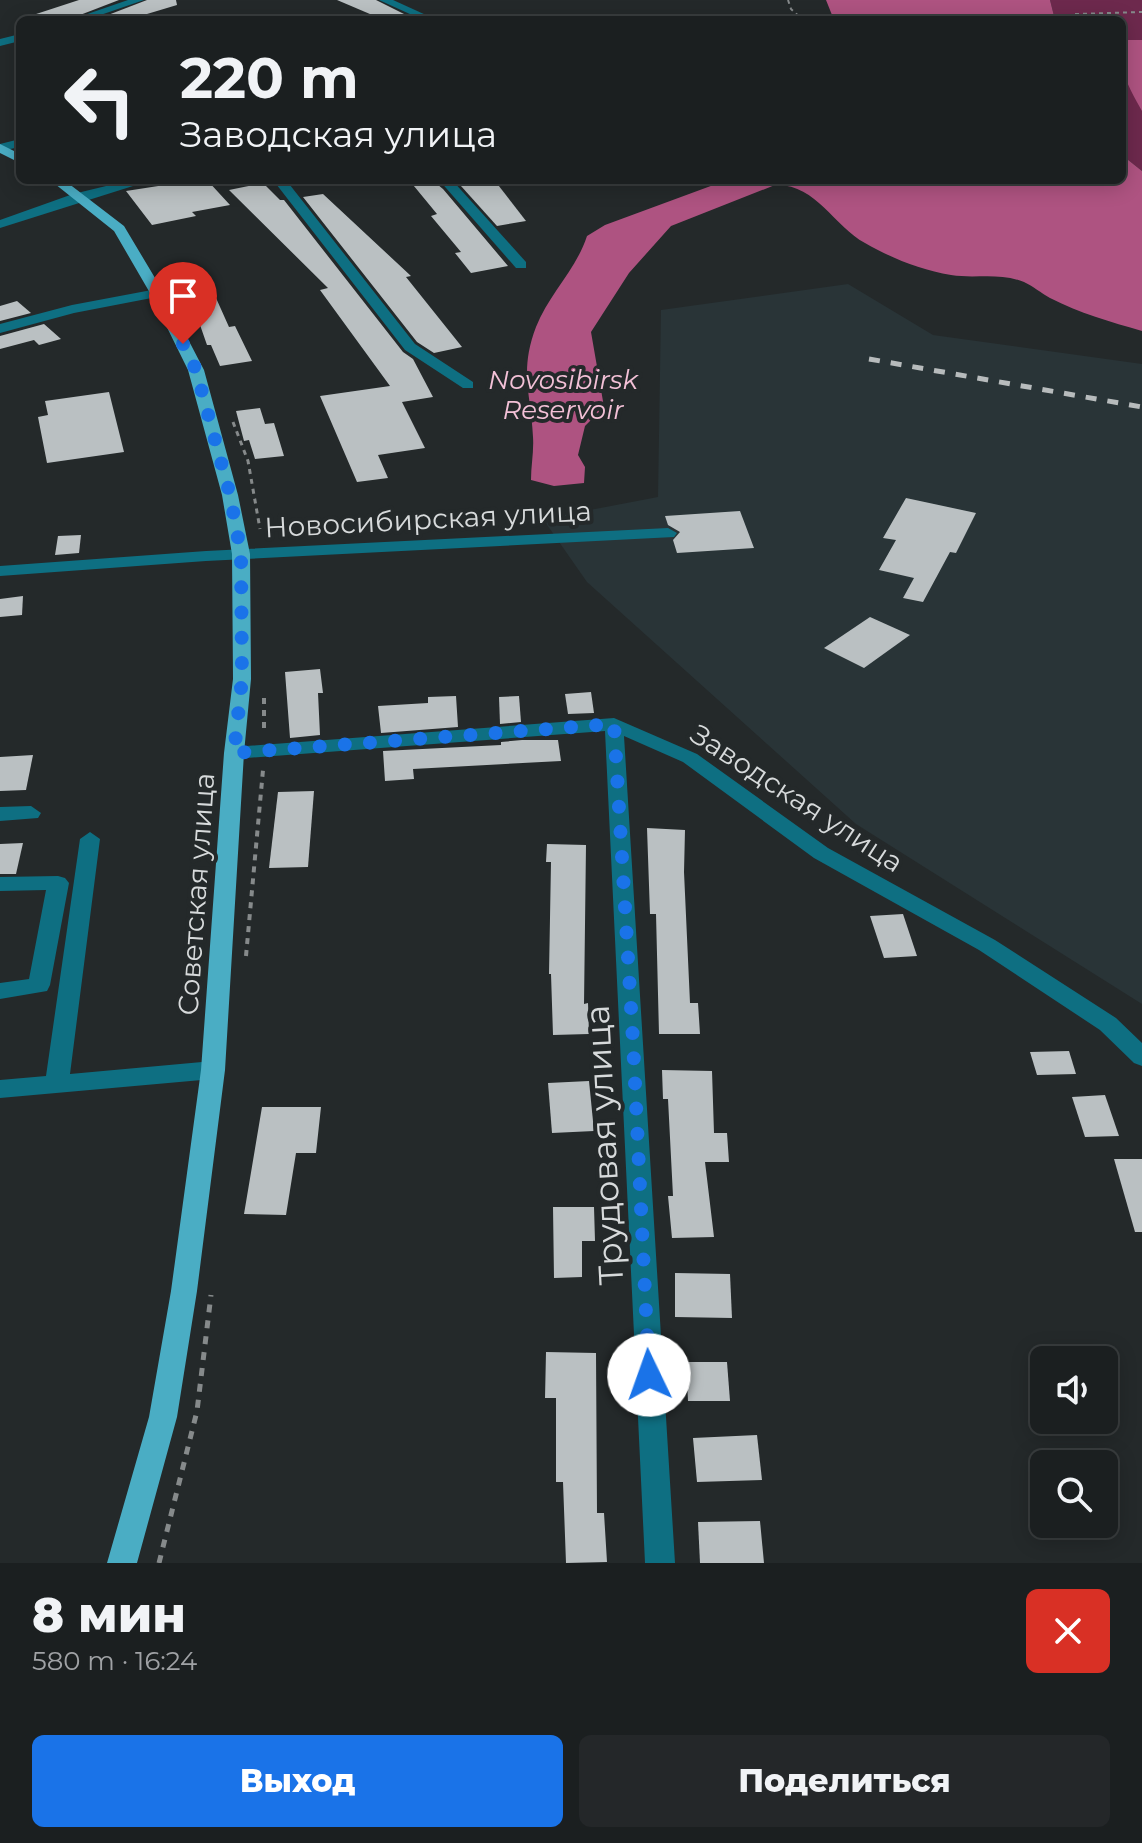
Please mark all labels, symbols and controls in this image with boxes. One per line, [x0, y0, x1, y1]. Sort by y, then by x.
text: 220 m [180, 44, 359, 112]
icon: left [48, 48, 152, 152]
text: Заводская улица [180, 112, 497, 156]
pin [149, 262, 217, 344]
icon: arrive [161, 274, 205, 318]
water label: Novosibirsk Reservoir [488, 364, 639, 426]
street label: Новосибирская улица [264, 493, 592, 545]
street label: Заводская улица [684, 717, 910, 879]
street label: Советская улица [171, 771, 221, 1017]
street label: Трудовая улица [576, 1004, 632, 1286]
position arrow [607, 1333, 691, 1417]
map controls [1030, 1346, 1118, 1538]
button: sound [1030, 1346, 1118, 1434]
button: search [1030, 1450, 1118, 1538]
text: 8 мин [32, 1586, 186, 1644]
button: close [1026, 1589, 1110, 1673]
text: 580 m · 16:24 [32, 1645, 197, 1677]
button: Выход [32, 1735, 563, 1827]
button: Поделиться [579, 1735, 1110, 1827]

